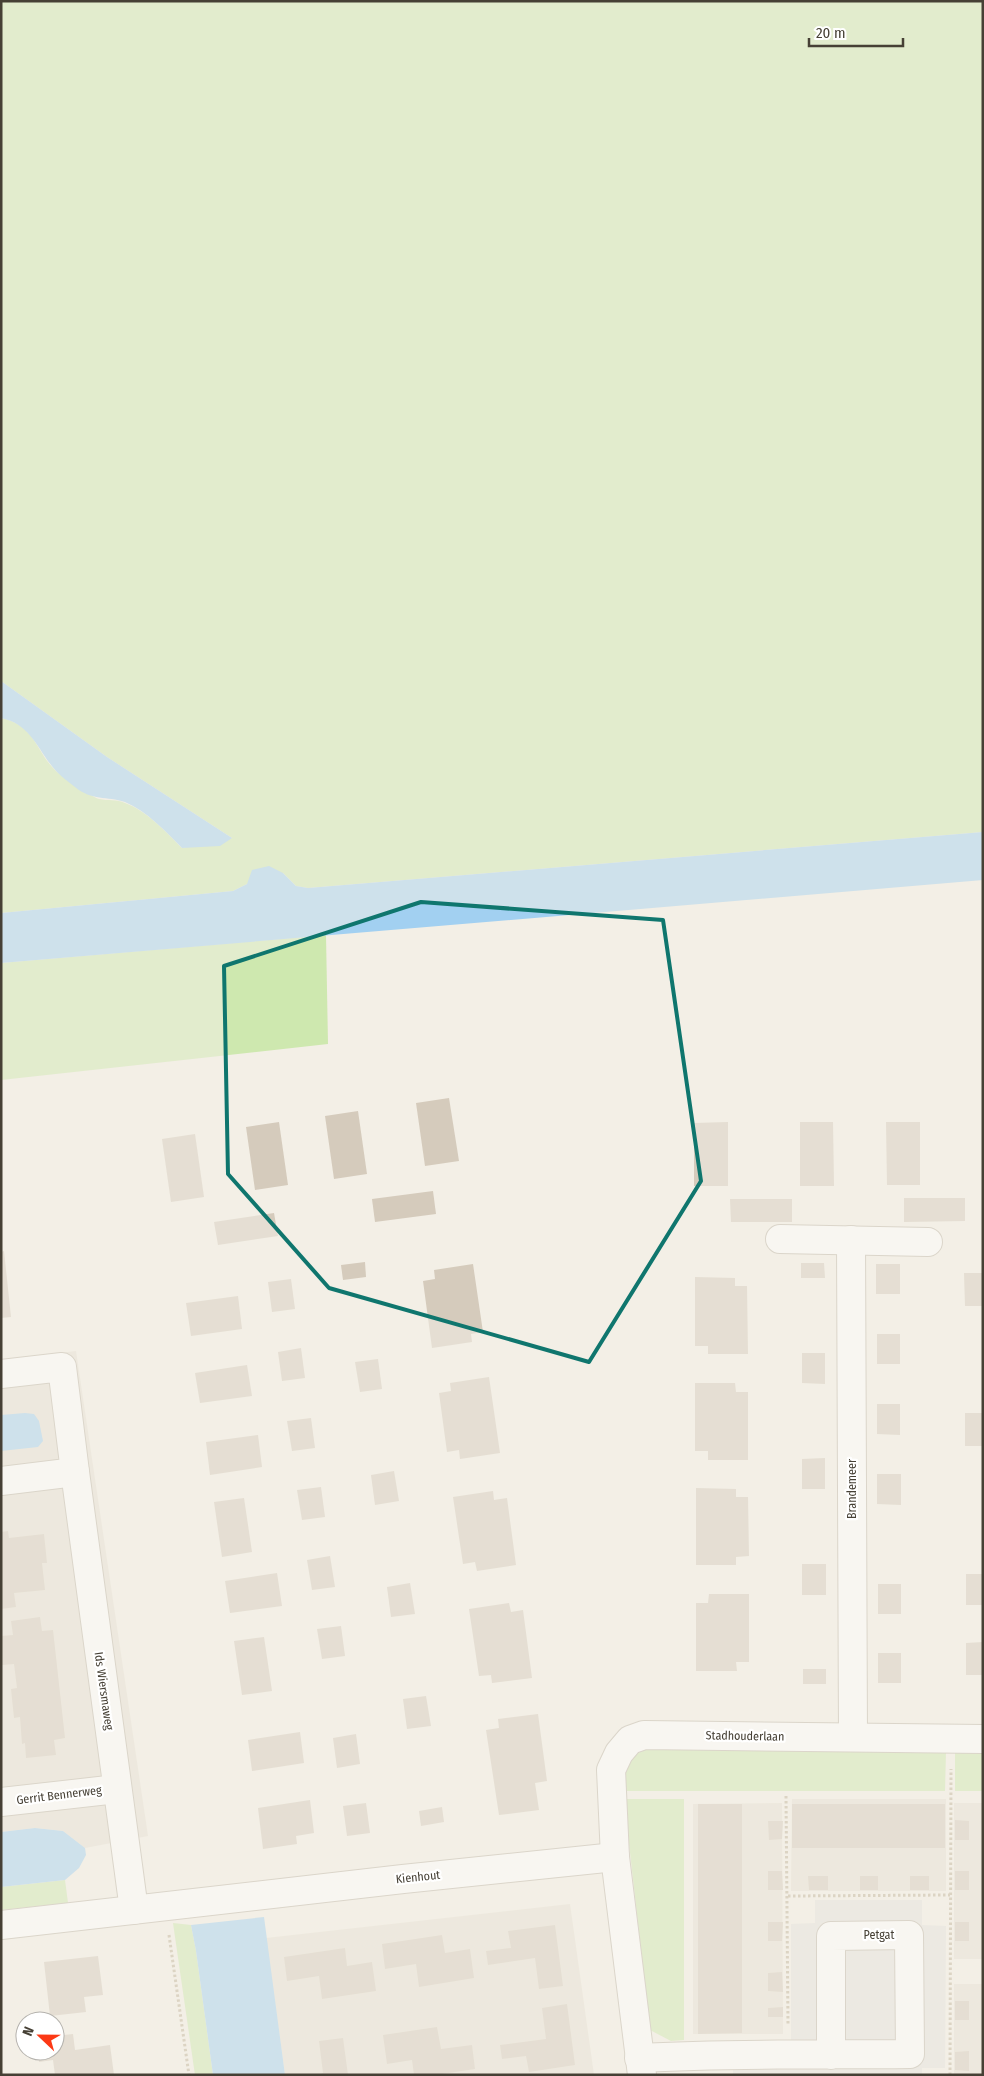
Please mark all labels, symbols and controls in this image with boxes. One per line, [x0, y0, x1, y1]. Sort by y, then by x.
scale bar [809, 15, 903, 47]
text: 20 m [816, 24, 846, 42]
street label: Brandemeer [845, 1458, 859, 1519]
street label: Ids Wiersmaweg [92, 1651, 116, 1731]
street label: Stadhouderlaan [706, 1728, 784, 1744]
street label: Gerrit Bennerweg [16, 1783, 103, 1807]
street label: Kienhout [395, 1868, 441, 1886]
street label: Petgat [864, 1928, 894, 1942]
north arrow [15, 2011, 65, 2061]
text: N [19, 2024, 38, 2038]

